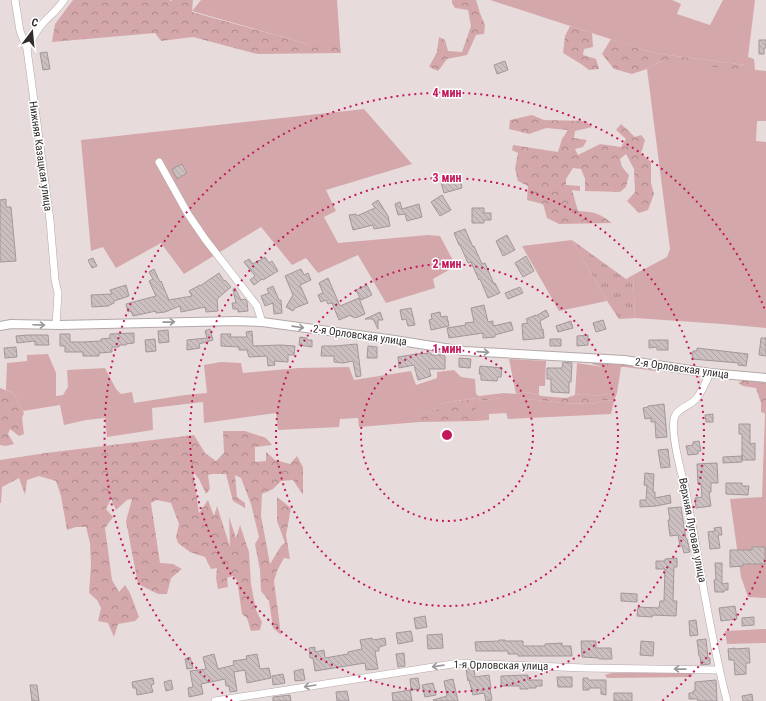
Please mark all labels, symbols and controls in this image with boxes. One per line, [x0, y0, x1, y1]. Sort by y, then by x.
north arrow [12, 12, 52, 52]
text: С [30, 16, 39, 30]
text: 4 мин [433, 86, 461, 100]
street label: Нижняя Казацкая улица [26, 100, 55, 212]
text: 3 мин [433, 171, 461, 185]
text: 2 мин [433, 257, 461, 271]
one-way arrow [162, 319, 175, 326]
one-way arrow [32, 321, 45, 328]
street label: 2-я Орловская улица [312, 322, 408, 349]
one-way arrow [291, 323, 304, 331]
text: 1 мин [433, 342, 461, 356]
one-way arrow [476, 349, 489, 356]
street label: 2-я Орловская улица [634, 355, 730, 382]
centre of rings [440, 428, 454, 442]
street label: Верхняя Луговая улица [676, 477, 709, 583]
street label: 1-я Орловская улица [454, 658, 548, 673]
one-way arrow [432, 662, 445, 670]
one-way arrow [674, 666, 687, 673]
one-way arrow [304, 682, 317, 690]

